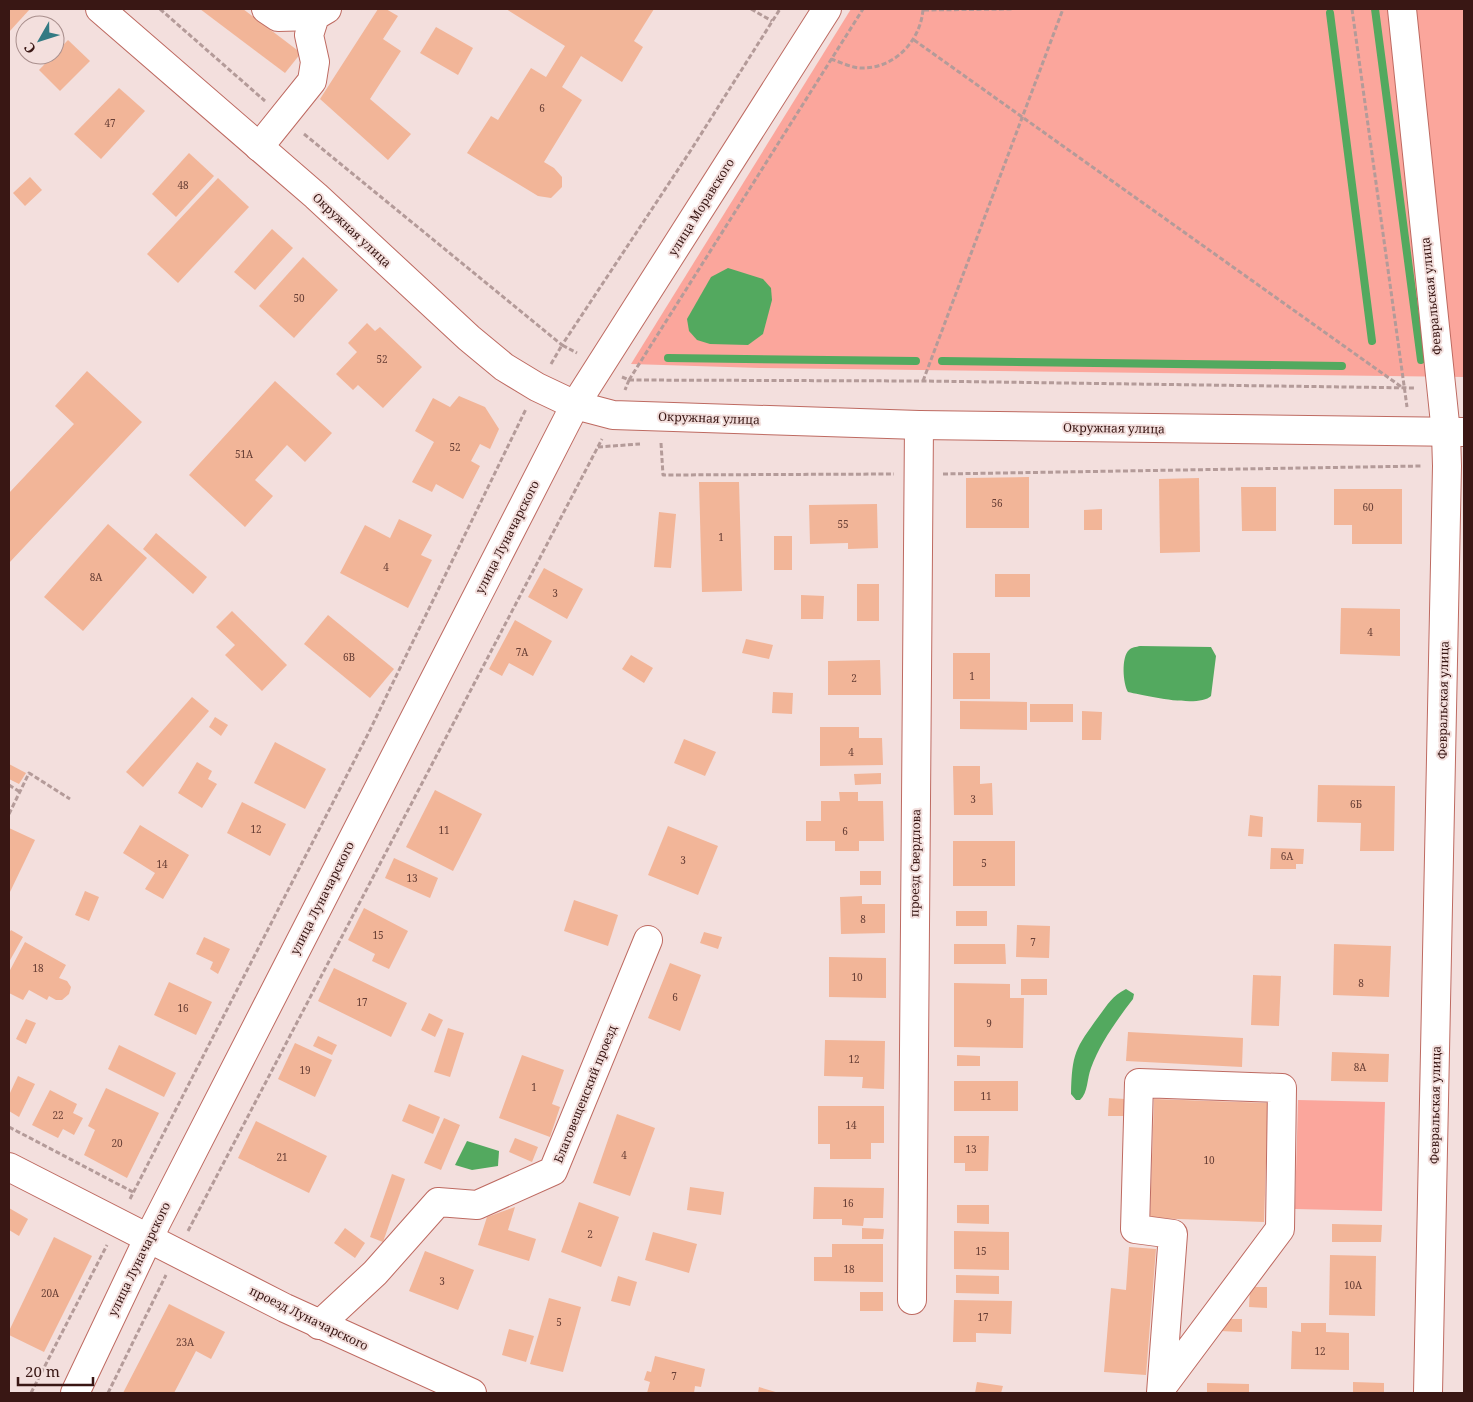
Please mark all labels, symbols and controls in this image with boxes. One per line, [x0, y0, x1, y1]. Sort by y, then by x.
north arrow [15, 15, 65, 65]
text: С [19, 39, 40, 58]
house number: 6 [539, 101, 545, 115]
house number: 47 [104, 116, 116, 130]
street label: улица Моравского [664, 155, 738, 259]
house number: 48 [177, 178, 189, 192]
street label: Окружная улица [309, 189, 395, 271]
street label: Февральская улица [1416, 236, 1446, 356]
house number: 50 [293, 291, 305, 305]
house number: 52 [376, 352, 388, 366]
street label: Окружная улица [658, 408, 760, 428]
street label: Окружная улица [1063, 419, 1165, 437]
house number: 52 [449, 440, 461, 454]
house number: 51А [235, 447, 254, 461]
street label: улица Луначарского [471, 477, 543, 597]
house number: 56 [991, 496, 1003, 510]
house number: 60 [1362, 500, 1374, 514]
house number: 55 [837, 517, 849, 531]
house number: 1 [718, 530, 724, 544]
house number: 4 [383, 560, 389, 574]
house number: 8А [90, 570, 103, 584]
house number: 3 [552, 586, 558, 600]
house number: 4 [1367, 625, 1373, 639]
street label: Февральская улица [1433, 640, 1453, 759]
house number: 7А [516, 645, 529, 659]
house number: 6В [343, 650, 355, 664]
house number: 1 [969, 669, 975, 683]
house number: 2 [851, 671, 857, 685]
house number: 4 [848, 745, 854, 759]
house number: 3 [970, 792, 976, 806]
house number: 6Б [1350, 797, 1362, 811]
street label: проезд Свердлова [906, 809, 924, 917]
house number: 12 [250, 822, 262, 836]
house number: 11 [438, 823, 450, 837]
house number: 6 [842, 824, 848, 838]
street label: улица Луначарского [286, 838, 358, 958]
house number: 6А [1281, 849, 1294, 863]
house number: 3 [680, 853, 686, 867]
house number: 5 [981, 856, 987, 870]
house number: 14 [156, 857, 168, 871]
house number: 13 [406, 871, 418, 885]
house number: 8 [860, 912, 866, 926]
house number: 15 [372, 928, 384, 942]
house number: 7 [1030, 935, 1036, 949]
house number: 18 [32, 961, 44, 975]
house number: 10 [851, 970, 863, 984]
house number: 8 [1358, 976, 1364, 990]
house number: 6 [672, 990, 678, 1004]
house number: 17 [356, 995, 368, 1009]
house number: 16 [177, 1001, 189, 1015]
house number: 9 [986, 1016, 992, 1030]
street label: Благовещенский проезд [549, 1022, 621, 1166]
street label: Февральская улица [1425, 1045, 1445, 1164]
house number: 12 [848, 1052, 860, 1066]
house number: 8А [1354, 1060, 1367, 1074]
house number: 19 [299, 1063, 311, 1077]
house number: 1 [531, 1080, 537, 1094]
house number: 11 [980, 1089, 992, 1103]
house number: 22 [52, 1108, 64, 1122]
house number: 14 [845, 1118, 857, 1132]
house number: 20 [111, 1136, 123, 1150]
house number: 13 [965, 1142, 977, 1156]
house number: 4 [621, 1148, 627, 1162]
house number: 21 [276, 1150, 288, 1164]
house number: 10 [1203, 1153, 1215, 1167]
house number: 16 [842, 1196, 854, 1210]
street label: улица Луначарского [104, 1199, 174, 1319]
house number: 2 [587, 1227, 593, 1241]
house number: 15 [975, 1244, 987, 1258]
house number: 18 [843, 1262, 855, 1276]
house number: 3 [439, 1274, 445, 1288]
house number: 10А [1344, 1278, 1363, 1292]
street label: проезд Луначарского [247, 1282, 371, 1354]
house number: 20А [41, 1286, 60, 1300]
house number: 17 [977, 1310, 989, 1324]
house number: 5 [556, 1315, 562, 1329]
house number: 23А [176, 1335, 195, 1349]
house number: 12 [1314, 1344, 1326, 1358]
scale bar [18, 1354, 92, 1386]
text: 20 m [25, 1361, 60, 1381]
house number: 7 [671, 1369, 677, 1383]

